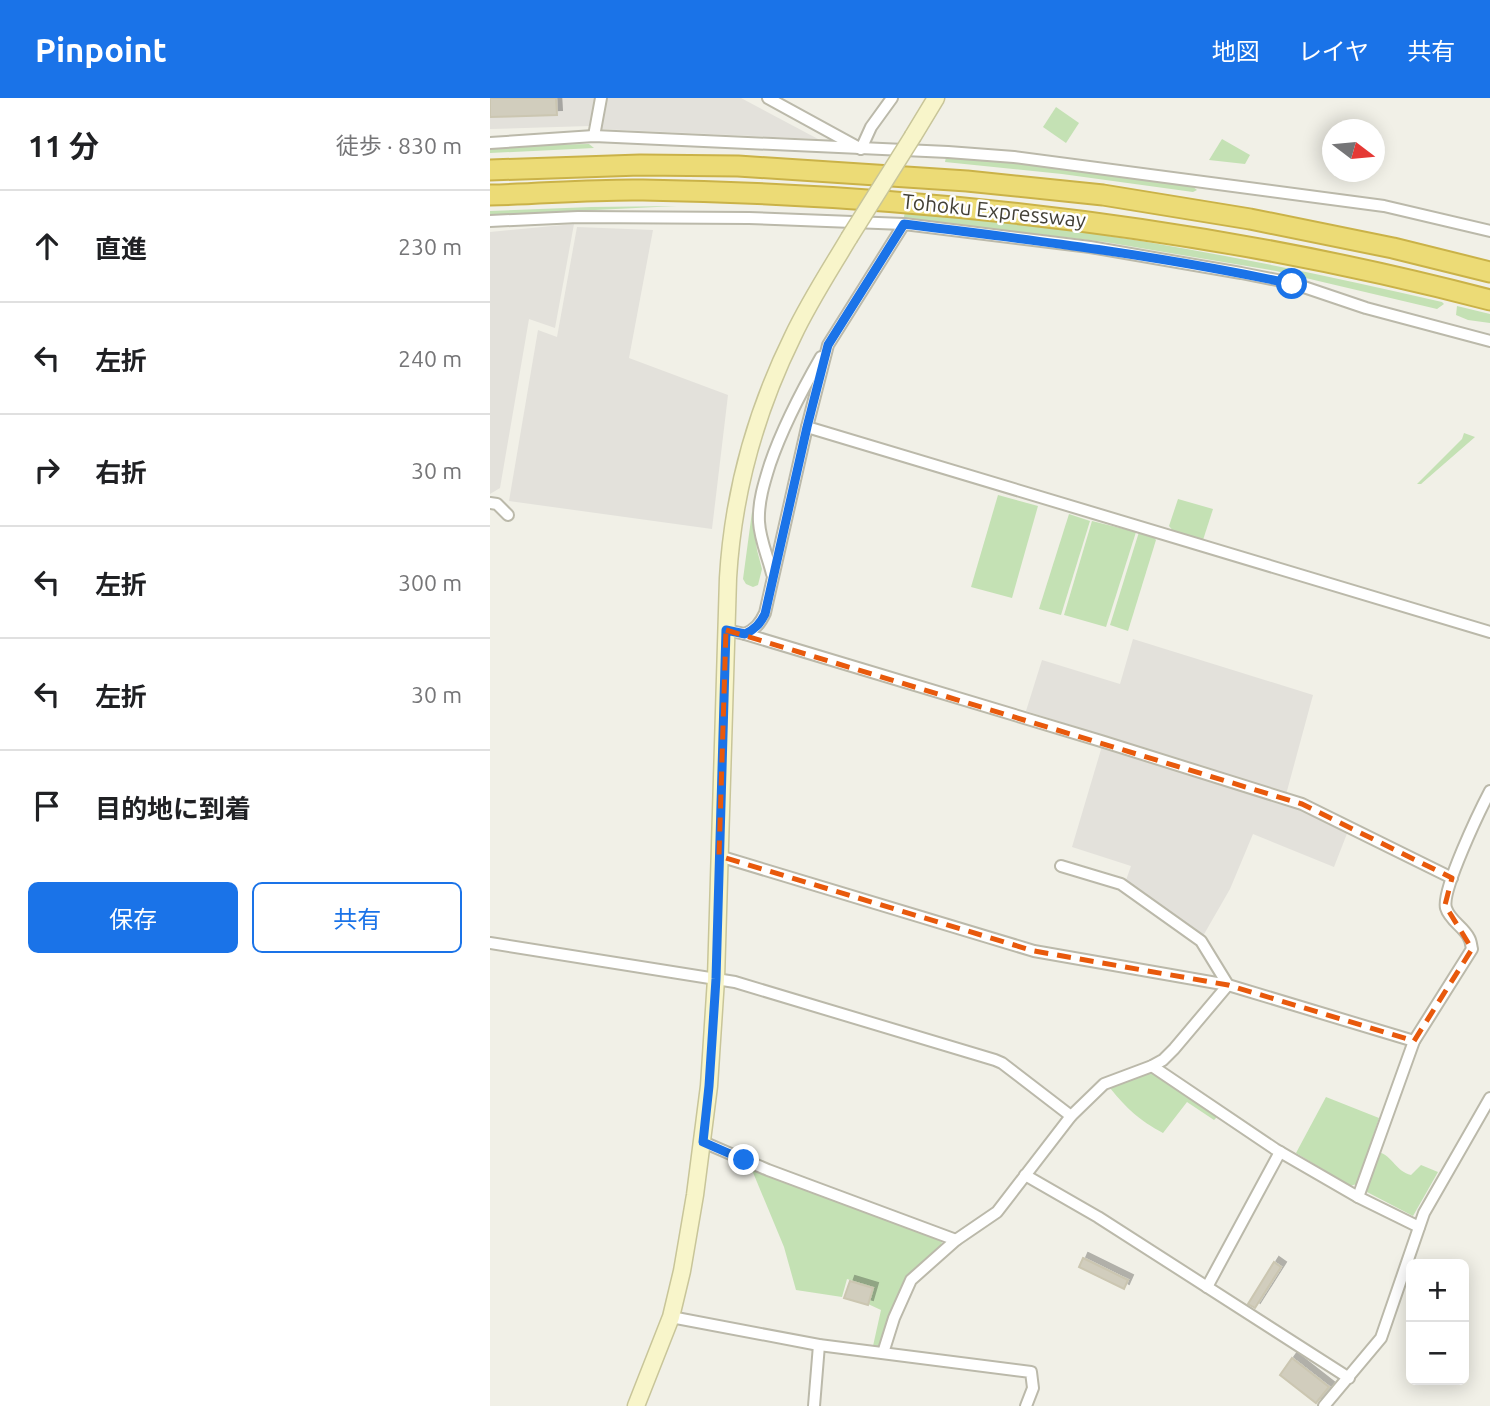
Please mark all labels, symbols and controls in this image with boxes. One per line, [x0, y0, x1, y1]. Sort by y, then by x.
text: Pinpoint [35, 31, 167, 68]
text: 地図 [1212, 38, 1260, 65]
text: レイヤ [1298, 38, 1369, 65]
text: 共有 [1407, 38, 1455, 65]
north arrow [1322, 119, 1385, 182]
text: 11 分 [28, 129, 99, 163]
text: 徒歩 · 830 m [336, 133, 462, 158]
street label: Tohoku Expressway [901, 188, 1087, 232]
icon: ahead [28, 227, 66, 265]
text: 直進 [95, 234, 147, 263]
text: 230 m [398, 234, 462, 259]
route start [1276, 268, 1307, 299]
icon: left [28, 339, 66, 377]
text: 左折 [95, 346, 147, 375]
text: 240 m [398, 346, 462, 371]
icon: right [28, 451, 66, 489]
text: 右折 [95, 458, 147, 487]
text: 30 m [411, 458, 462, 483]
icon: left [28, 563, 66, 601]
text: 左折 [95, 570, 147, 599]
text: 300 m [398, 570, 462, 595]
icon: left [28, 675, 66, 713]
text: 左折 [95, 682, 147, 711]
text: 30 m [411, 682, 462, 707]
icon: arrive [28, 787, 66, 825]
text: 目的地に到着 [95, 794, 251, 823]
button: 保存 [28, 882, 238, 953]
button: 共有 [252, 882, 462, 953]
route end [728, 1144, 759, 1175]
map controls [1406, 1259, 1469, 1385]
button: + [1406, 1259, 1469, 1322]
button: − [1406, 1322, 1469, 1385]

